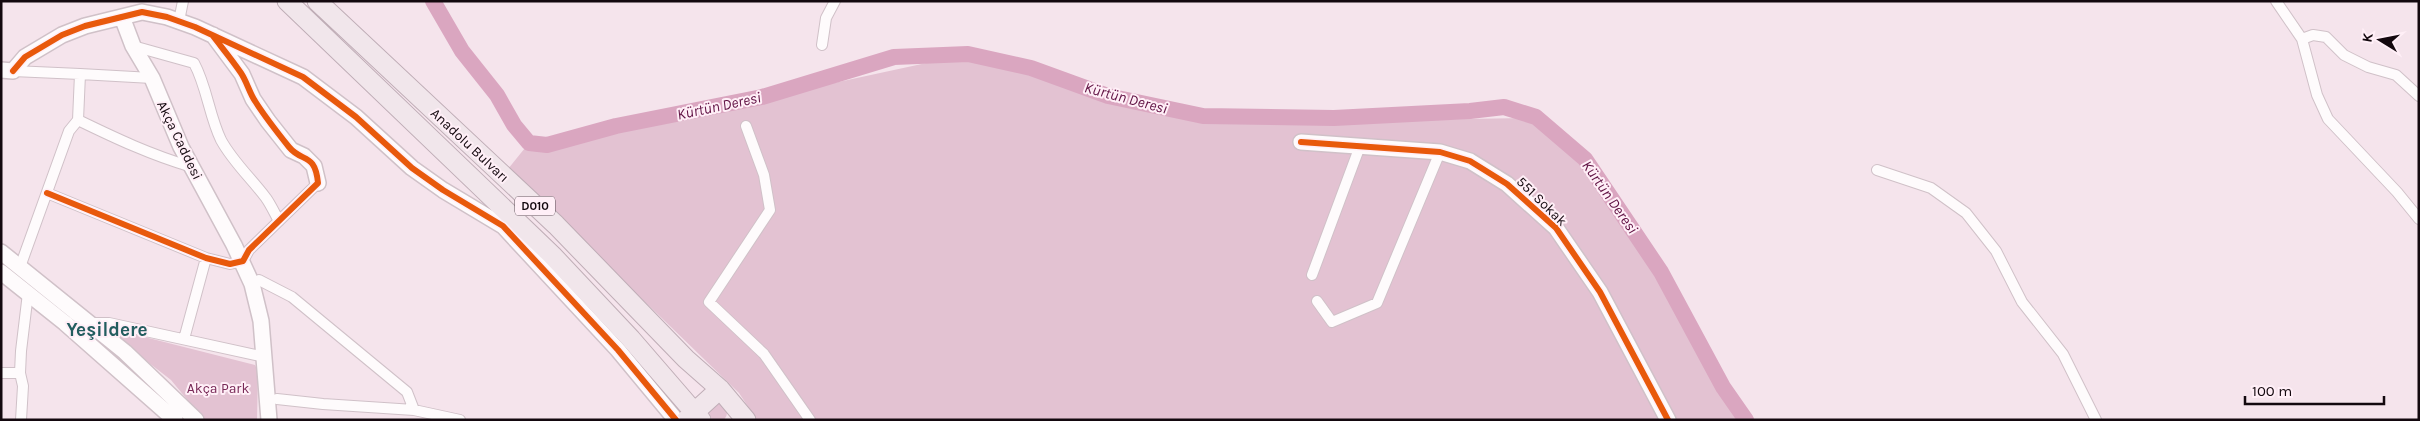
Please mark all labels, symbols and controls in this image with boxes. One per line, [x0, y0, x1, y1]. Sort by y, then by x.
north arrow [2355, 15, 2405, 65]
text: K [2359, 31, 2377, 44]
water label: Kürtün Deresi [1083, 78, 1169, 118]
water label: Kürtün Deresi [675, 88, 763, 124]
street label: Akça Caddesi [153, 98, 206, 183]
street label: Anadolu Bulvarı [427, 105, 512, 186]
water label: Kürtün Deresi [1578, 157, 1642, 237]
street label: 551 Sokak [1513, 173, 1570, 230]
road number: D010 [515, 197, 555, 216]
district label: Yeşildere [67, 319, 147, 341]
scale bar [2245, 374, 2384, 406]
park label: Akça Park [187, 380, 249, 397]
text: 100 m [2252, 382, 2292, 400]

